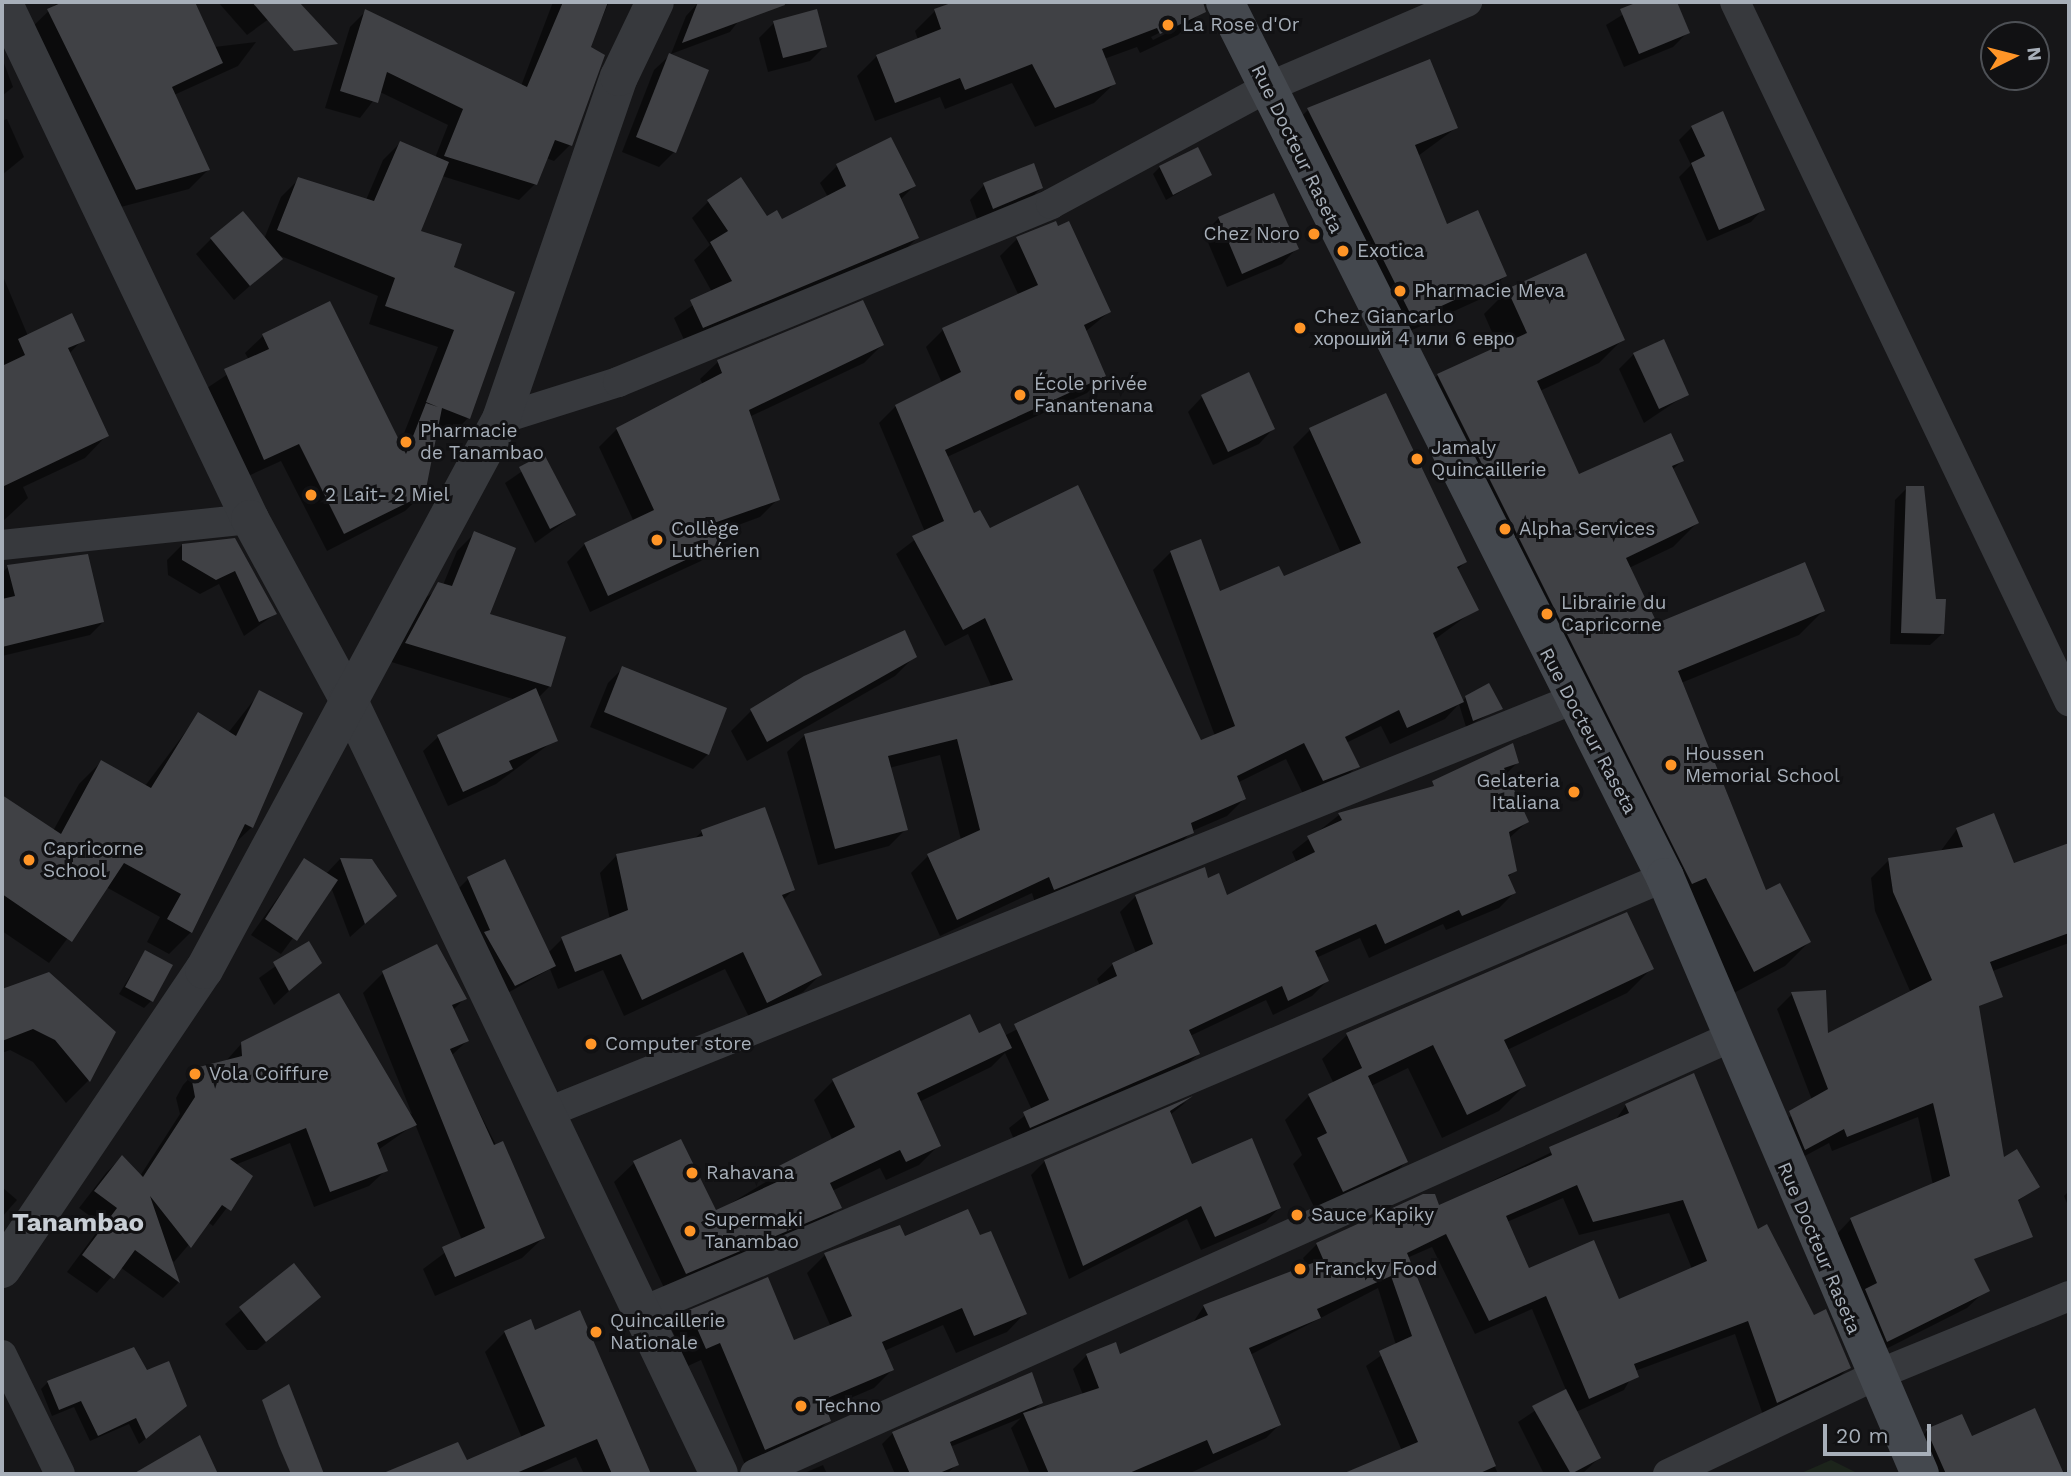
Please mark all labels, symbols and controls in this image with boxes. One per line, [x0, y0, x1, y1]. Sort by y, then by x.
place label: La Rose d'Or [1182, 14, 1300, 36]
marker: La Rose d'Or [1160, 17, 1176, 33]
north arrow [1980, 21, 2050, 91]
text: N [2022, 46, 2047, 62]
street label: Rue Docteur Raseta [1246, 61, 1348, 237]
place label: Chez Noro [1204, 223, 1300, 245]
marker: Chez Noro [1306, 226, 1322, 242]
place label: Exotica [1357, 240, 1425, 262]
marker: Exotica [1335, 243, 1351, 259]
place label: Pharmacie Meva [1414, 280, 1565, 302]
marker: Pharmacie Meva [1392, 283, 1408, 299]
place label: Chez Giancarlo хороший 4 или 6 евро [1314, 306, 1515, 350]
marker: Chez Giancarlo хороший 4 или 6 евро [1292, 320, 1308, 336]
place label: École privée Fanantenana [1034, 373, 1153, 417]
marker: École privée Fanantenana [1012, 387, 1028, 403]
place label: Pharmacie de Tanambao [420, 420, 544, 464]
marker: Pharmacie de Tanambao [398, 434, 414, 450]
place label: Jamaly Quincaillerie [1431, 437, 1547, 481]
marker: Jamaly Quincaillerie [1409, 451, 1425, 467]
place label: 2 Lait- 2 Miel [325, 484, 449, 506]
marker: 2 Lait- 2 Miel [303, 487, 319, 503]
place label: Collège Luthérien [671, 518, 760, 562]
place label: Alpha Services [1519, 518, 1656, 540]
marker: Alpha Services [1497, 521, 1513, 537]
marker: Collège Luthérien [649, 532, 665, 548]
place label: Librairie du Capricorne [1561, 592, 1667, 636]
marker: Librairie du Capricorne [1539, 606, 1555, 622]
street label: Rue Docteur Raseta [1535, 644, 1641, 818]
place label: Houssen Memorial School [1685, 743, 1841, 787]
marker: Houssen Memorial School [1663, 757, 1679, 773]
place label: Gelateria Italiana [1477, 770, 1560, 814]
marker: Gelateria Italiana [1566, 784, 1582, 800]
place label: Capricorne School [43, 838, 144, 882]
marker: Capricorne School [21, 852, 37, 868]
place label: Computer store [605, 1033, 752, 1055]
marker: Computer store [583, 1036, 599, 1052]
place label: Vola Coiffure [209, 1063, 329, 1085]
marker: Vola Coiffure [187, 1066, 203, 1082]
street label: Rue Docteur Raseta [1772, 1158, 1866, 1338]
place label: Rahavana [706, 1162, 794, 1184]
marker: Rahavana [684, 1165, 700, 1181]
place label: Sauce Kapiky [1311, 1204, 1434, 1226]
district label: Tanambao [12, 1207, 144, 1239]
marker: Sauce Kapiky [1289, 1207, 1305, 1223]
place label: Supermaki Tanambao [704, 1209, 803, 1253]
marker: Supermaki Tanambao [682, 1223, 698, 1239]
place label: Francky Food [1314, 1258, 1438, 1280]
marker: Francky Food [1292, 1261, 1308, 1277]
place label: Quincaillerie Nationale [610, 1310, 726, 1354]
marker: Quincaillerie Nationale [588, 1324, 604, 1340]
place label: Techno [815, 1395, 881, 1417]
marker: Techno [793, 1398, 809, 1414]
scale bar [1826, 1410, 1934, 1454]
text: 20 m [1836, 1423, 1888, 1448]

